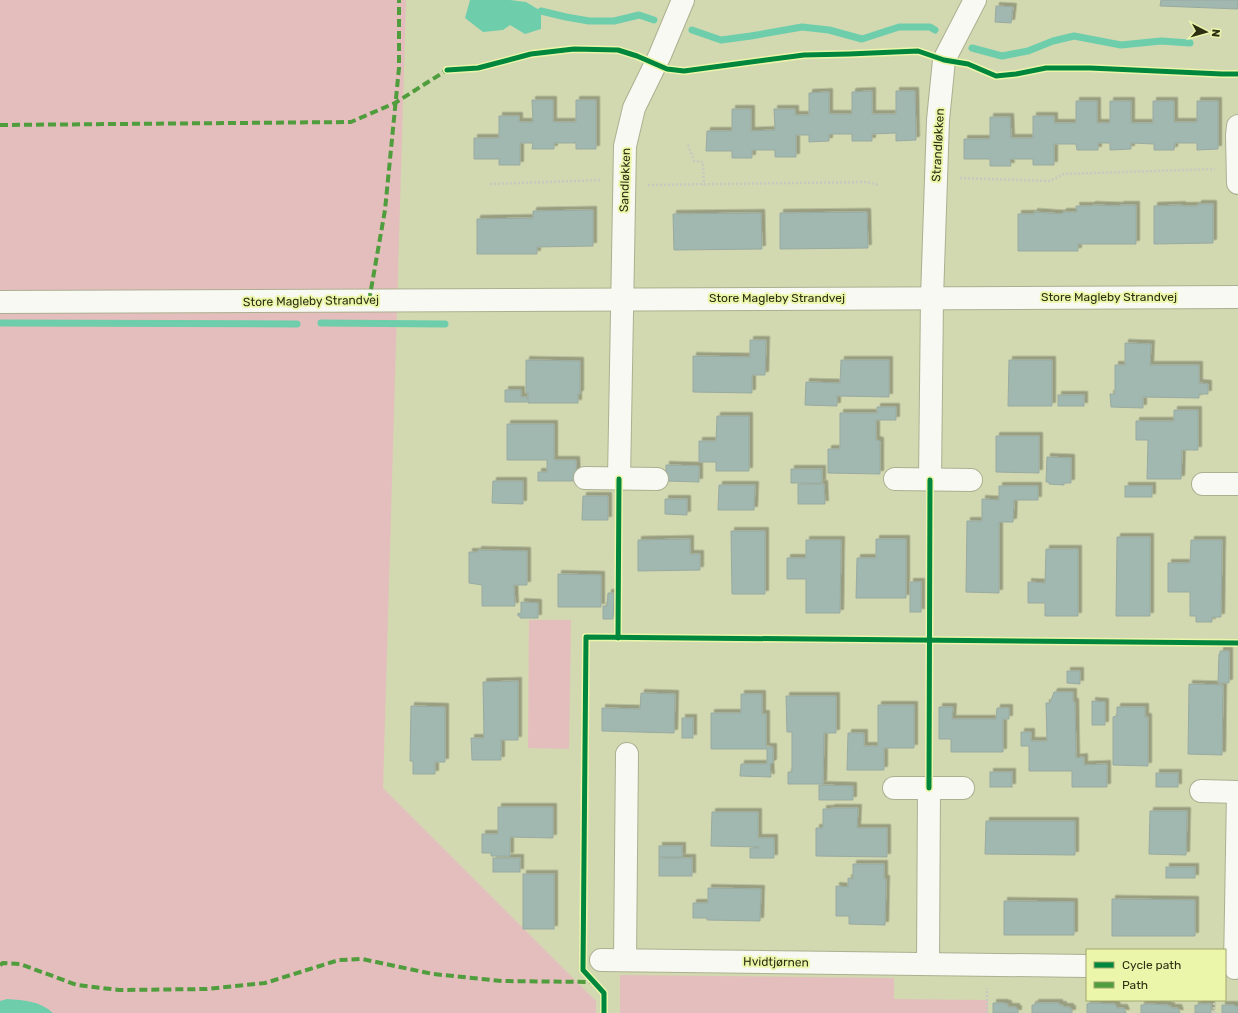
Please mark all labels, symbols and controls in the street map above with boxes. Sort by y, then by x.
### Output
north arrow [1186,12,1226,52]
text: N [1209,28,1222,38]
street label: Strandløkken [929,108,947,182]
street label: Sandløkken [617,148,633,212]
street label: Store Magleby Strandvej [1041,290,1177,304]
street label: Store Magleby Strandvej [709,291,845,305]
street label: Store Magleby Strandvej [243,293,379,309]
legend [1086,949,1226,1001]
street label: Hvidtjørnen [743,954,809,970]
text: Cycle path [1122,958,1181,972]
text: Path [1122,978,1148,992]

